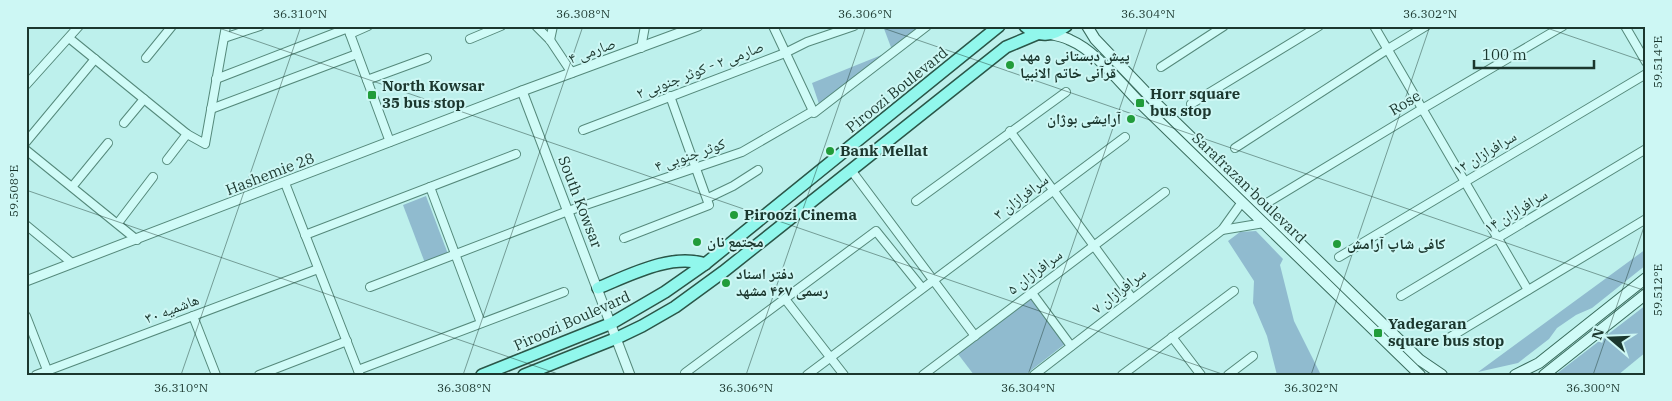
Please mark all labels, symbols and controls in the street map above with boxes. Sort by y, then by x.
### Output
text: 36.310°N [273,6,327,21]
text: 36.308°N [556,6,610,21]
text: 36.306°N [838,6,892,21]
text: 36.304°N [1121,6,1175,21]
text: 36.302°N [1403,6,1457,21]
street label: صارمی ۴ [566,33,618,69]
street label: صارمی ۲ - کوثر جنوبی ۲ [633,36,767,104]
text: 59.514°E [1650,36,1665,88]
scale bar [1474,38,1594,70]
street label: Piroozi Boulevard [842,43,951,137]
text: 100 m [1482,45,1527,64]
place label: پیش دبستانی و مهد قرآنی خاتم الانبیا [1020,46,1130,83]
marker: پیش دبستانی و مهد قرآنی خاتم الانبیا [1004,59,1016,71]
place label: North Kowsar 35 bus stop [382,76,485,112]
place label: Horr square bus stop [1150,84,1240,120]
street label: Rose [1385,86,1424,119]
marker: North Kowsar 35 bus stop [366,89,378,101]
marker: Horr square bus stop [1134,97,1146,109]
place label: آرایشی بوژان [1047,109,1122,128]
marker: آرایشی بوژان [1125,113,1137,125]
street label: سرافرازان ۱۲ [1450,126,1520,180]
street label: Sarafrazan boulevard [1188,128,1311,247]
street label: کوثر جنوبی ۴ [652,134,728,176]
place label: Bank Mellat [840,141,928,160]
marker: Bank Mellat [824,145,836,157]
street label: Hashemie 28 [223,148,317,199]
street label: South Kowsar [554,153,607,251]
text: 59.508°E [6,165,21,217]
street label: سرافرازان ۳ [990,170,1053,224]
street label: سرافرازان ۱۴ [1481,184,1551,238]
place label: Piroozi Cinema [744,205,857,224]
marker: Piroozi Cinema [728,209,740,221]
place label: مجتمع نان [707,232,764,252]
place label: کافی شاپ آرامش [1347,234,1446,253]
marker: مجتمع نان [691,236,703,248]
marker: کافی شاپ آرامش [1331,238,1343,250]
street label: سرافرازان ۵ [1004,245,1067,299]
street label: سرافرازان ۷ [1088,263,1150,319]
place label: دفتر اسناد رسمی ۴۶۷ مشهد [736,264,829,300]
text: 59.512°E [1650,264,1665,316]
marker: دفتر اسناد رسمی ۴۶۷ مشهد [720,277,732,289]
street label: Piroozi Boulevard [511,286,633,355]
street label: هاشمیه ۳۰ [142,290,202,328]
place label: Yadegaran square bus stop [1388,314,1504,350]
north arrow [1584,314,1634,364]
text: N [1587,326,1608,342]
marker: Yadegaran square bus stop [1372,327,1384,339]
text: 36.310°N [154,380,208,395]
text: 36.308°N [437,380,491,395]
text: 36.306°N [719,380,773,395]
text: 36.304°N [1001,380,1055,395]
text: 36.302°N [1284,380,1338,395]
text: 36.300°N [1566,380,1620,395]

